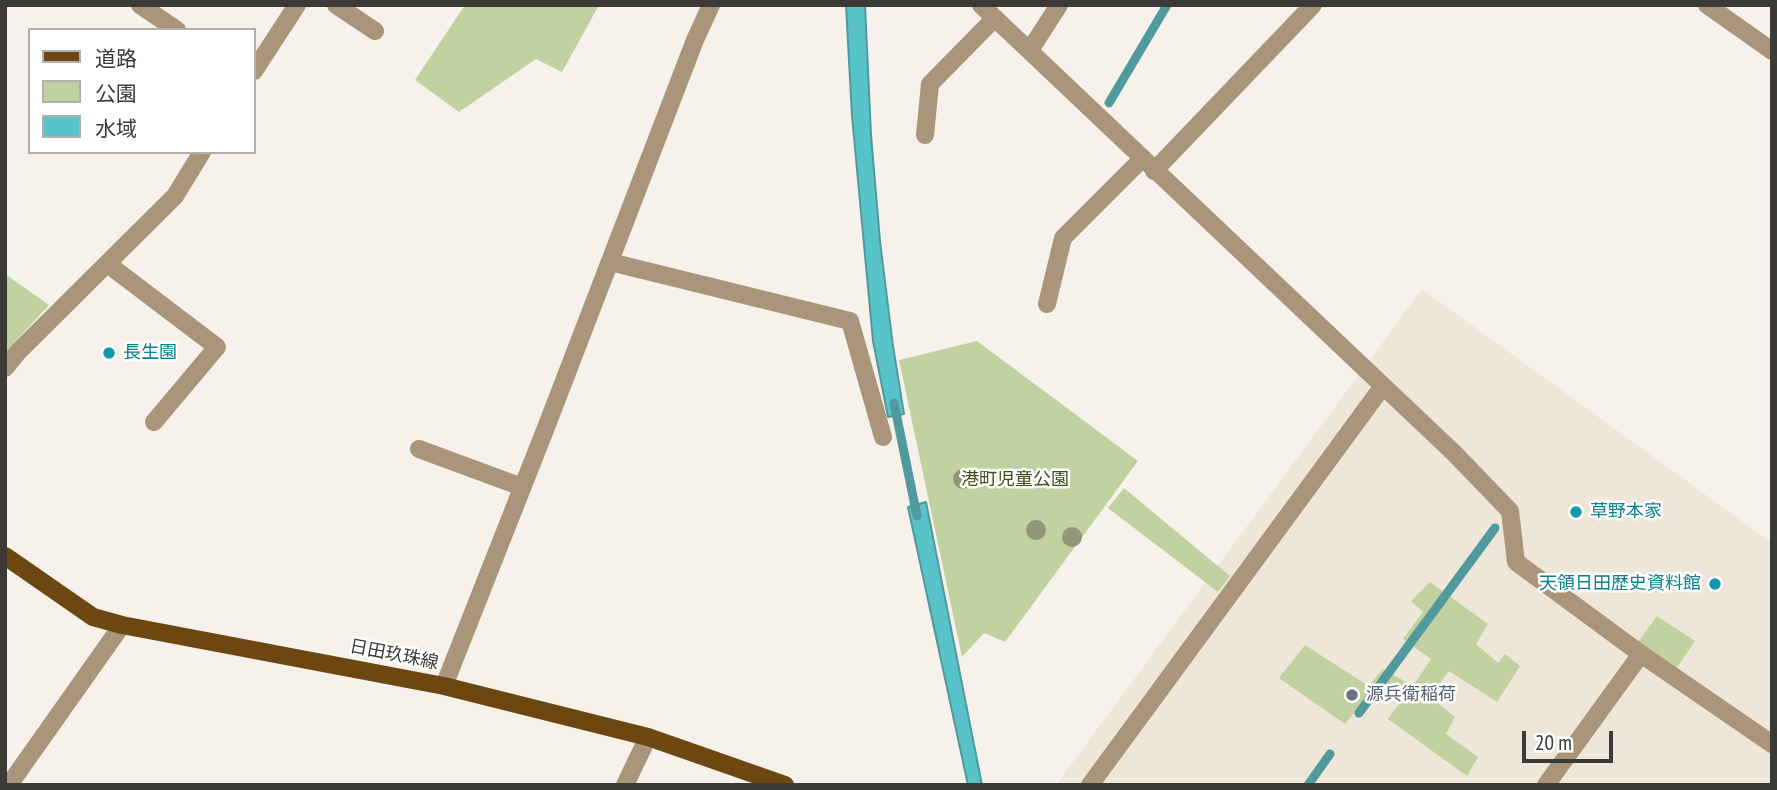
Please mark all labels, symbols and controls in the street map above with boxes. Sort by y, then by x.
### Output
legend [28,28,256,154]
text: 道路 [95,45,137,72]
text: 公園 [95,80,137,107]
text: 水域 [95,115,137,142]
place label: 長生園 [123,342,177,364]
marker: 長生園 [101,345,117,361]
park label: 港町児童公園 [961,469,1069,491]
place label: 草野本家 [1590,501,1662,523]
marker: 草野本家 [1568,504,1584,520]
place label: 天領日田歴史資料館 [1539,573,1701,595]
marker: 天領日田歴史資料館 [1707,576,1723,592]
street label: 日田玖珠線 [348,636,440,674]
place label: 源兵衛稲荷 [1366,684,1456,706]
marker: 源兵衛稲荷 [1344,687,1360,703]
scale bar [1525,716,1616,760]
text: 20 m [1535,729,1572,756]

